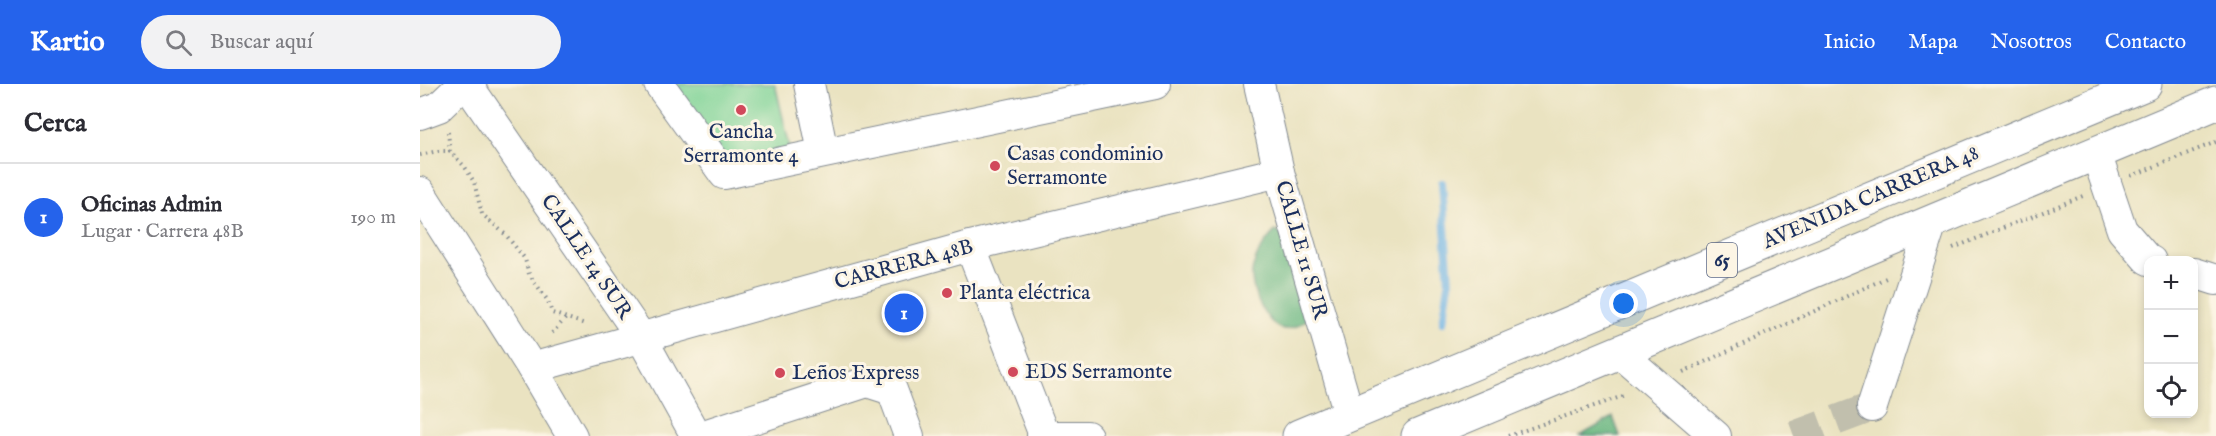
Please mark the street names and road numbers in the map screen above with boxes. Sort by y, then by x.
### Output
street label: AVENIDA CARRERA 48 [1758,140,1983,256]
street label: CALLE 11 SUR [1268,178,1334,323]
street label: CALLE 14 SUR [534,189,638,326]
street label: CARRERA 48B [832,233,976,296]
road number: 65 [1707,243,1737,277]

